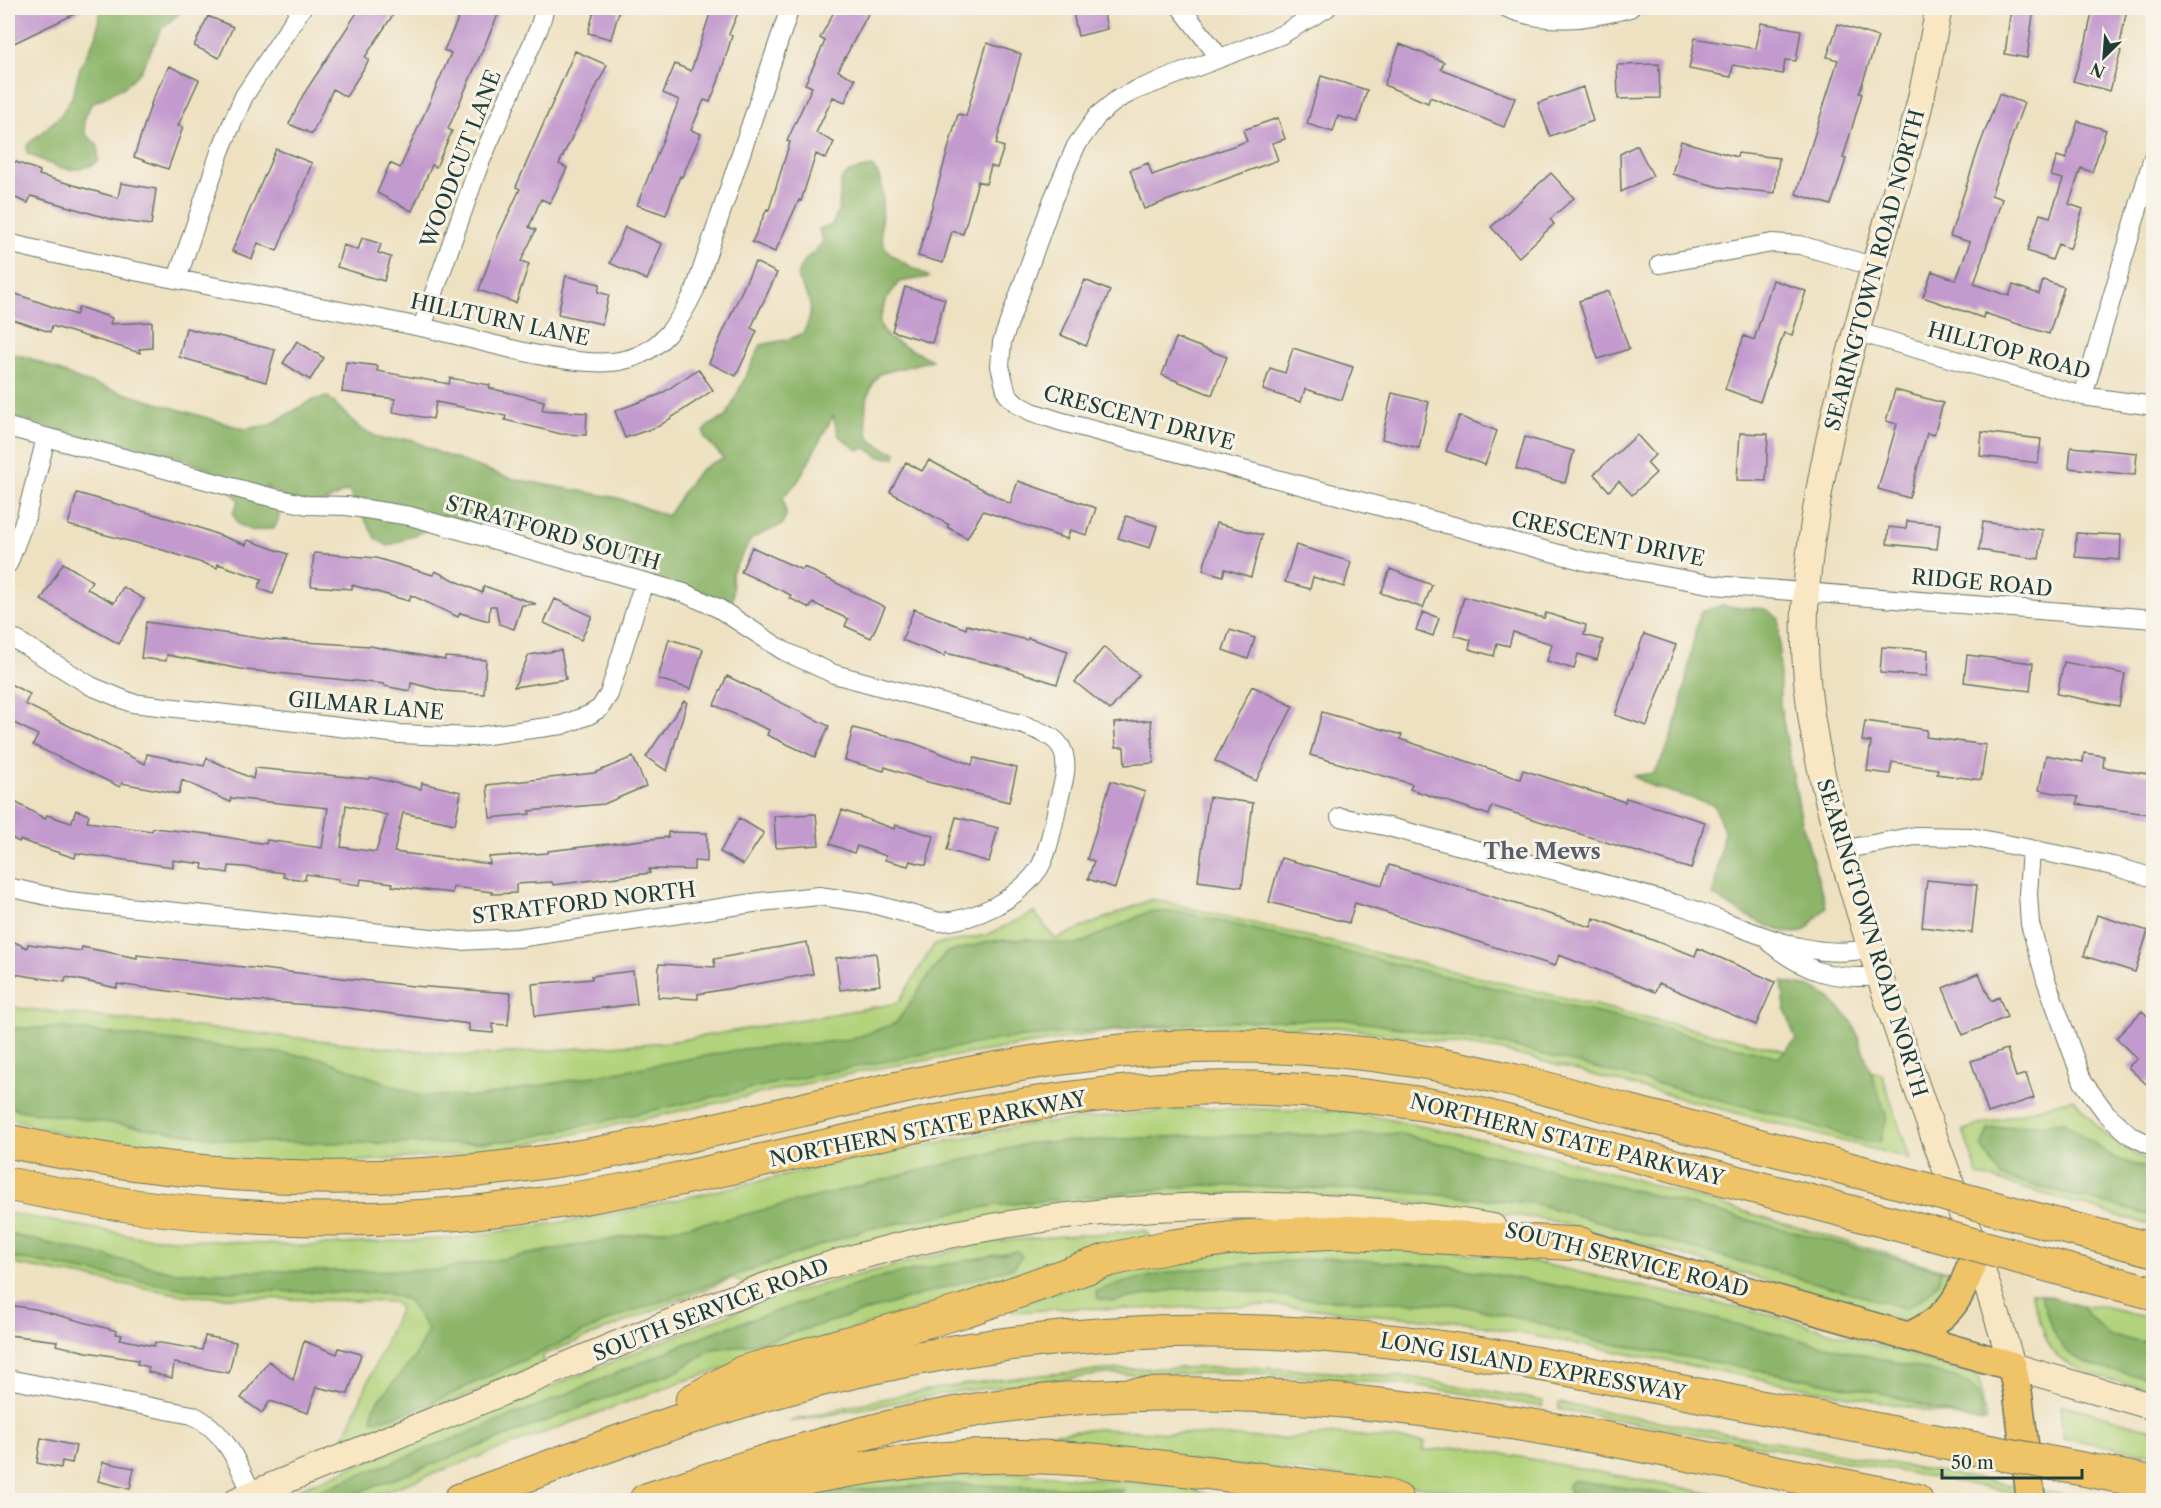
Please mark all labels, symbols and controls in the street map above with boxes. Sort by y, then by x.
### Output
north arrow [2074,27,2134,87]
text: N [2087,59,2108,83]
street label: WOODCUT LANE [415,66,506,252]
street label: SEARINGTOWN ROAD NORTH [1820,106,1930,433]
street label: HILLTURN LANE [408,288,592,351]
street label: HILLTOP ROAD [1925,317,2093,384]
street label: CRESCENT DRIVE [1041,380,1238,455]
street label: STRATFORD SOUTH [443,490,663,575]
street label: CRESCENT DRIVE [1509,506,1707,571]
street label: RIDGE ROAD [1910,564,2054,601]
street label: GILMAR LANE [287,686,445,725]
street label: SEARINGTOWN ROAD NORTH [1812,776,1933,1100]
district label: The Mews [1483,838,1601,865]
street label: STRATFORD NORTH [471,876,697,929]
street label: NORTHERN STATE PARKWAY [767,1085,1090,1172]
street label: NORTHERN STATE PARKWAY [1408,1088,1728,1191]
street label: SOUTH SERVICE ROAD [1503,1217,1752,1302]
street label: SOUTH SERVICE ROAD [589,1253,832,1366]
street label: LONG ISLAND EXPRESSWAY [1378,1327,1689,1406]
scale bar [1942,1442,2082,1480]
text: 50 m [1951,1452,1994,1474]

